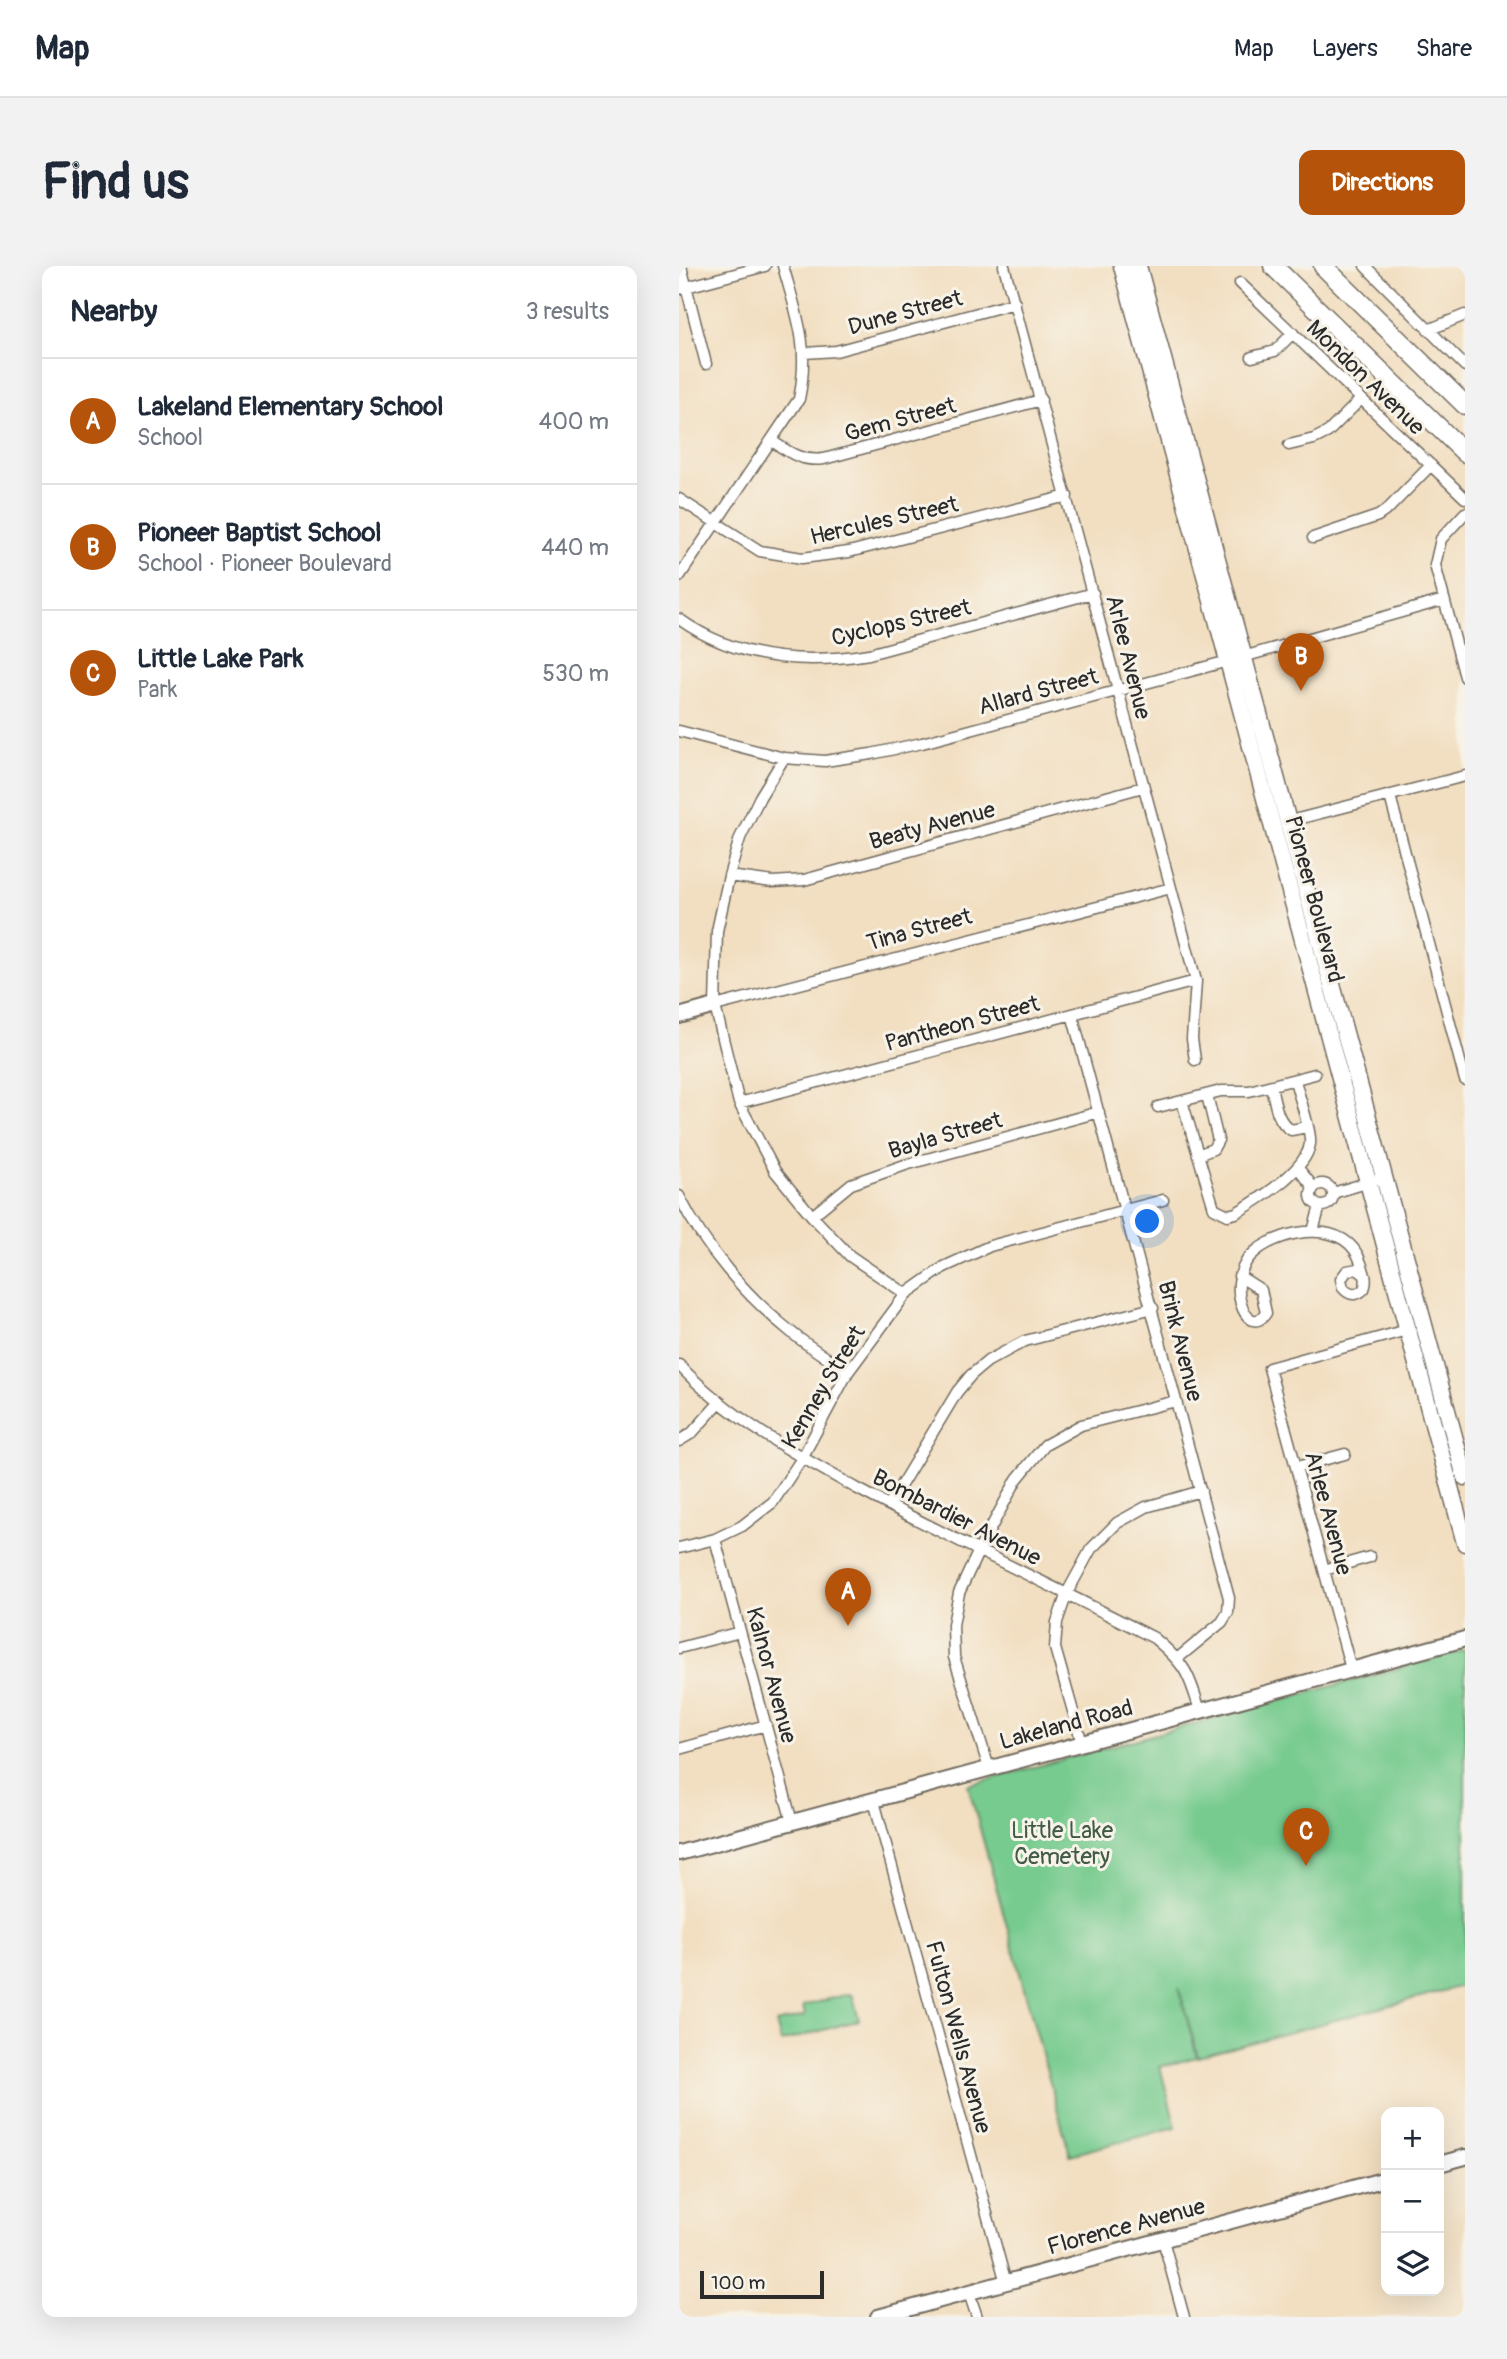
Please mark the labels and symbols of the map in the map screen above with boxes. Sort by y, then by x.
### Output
street label: Dune Street [845,283,966,342]
street label: Mondon Avenue [1300,314,1431,442]
street label: Gem Street [841,391,960,448]
street label: Hercules Street [807,489,962,552]
street label: Cyclops Street [829,592,974,653]
street label: Arlee Avenue [1099,592,1158,723]
pin: B [1278,633,1324,691]
street label: Allard Street [975,661,1102,721]
street label: Beaty Avenue [866,795,999,856]
street label: Pioneer Boulevard [1278,812,1351,986]
street label: Tina Street [863,901,976,957]
street label: Pantheon Street [882,989,1043,1058]
street label: Bayla Street [885,1105,1006,1166]
your location [1130,1204,1164,1238]
street label: Brink Avenue [1152,1278,1210,1405]
street label: Kenney Street [775,1319,872,1454]
street label: Arlee Avenue [1298,1448,1359,1579]
street label: Bombardier Avenue [868,1462,1047,1573]
pin: A [825,1568,871,1626]
street label: Kalnor Avenue [739,1604,804,1747]
street label: Lakeland Road [996,1693,1136,1756]
pin: C [1283,1808,1329,1866]
park label: Little Lake Cemetery [1011,1816,1114,1871]
street label: Fulton Wells Avenue [919,1938,998,2137]
street label: Florence Avenue [1044,2191,1209,2261]
scale bar [700,2268,824,2300]

